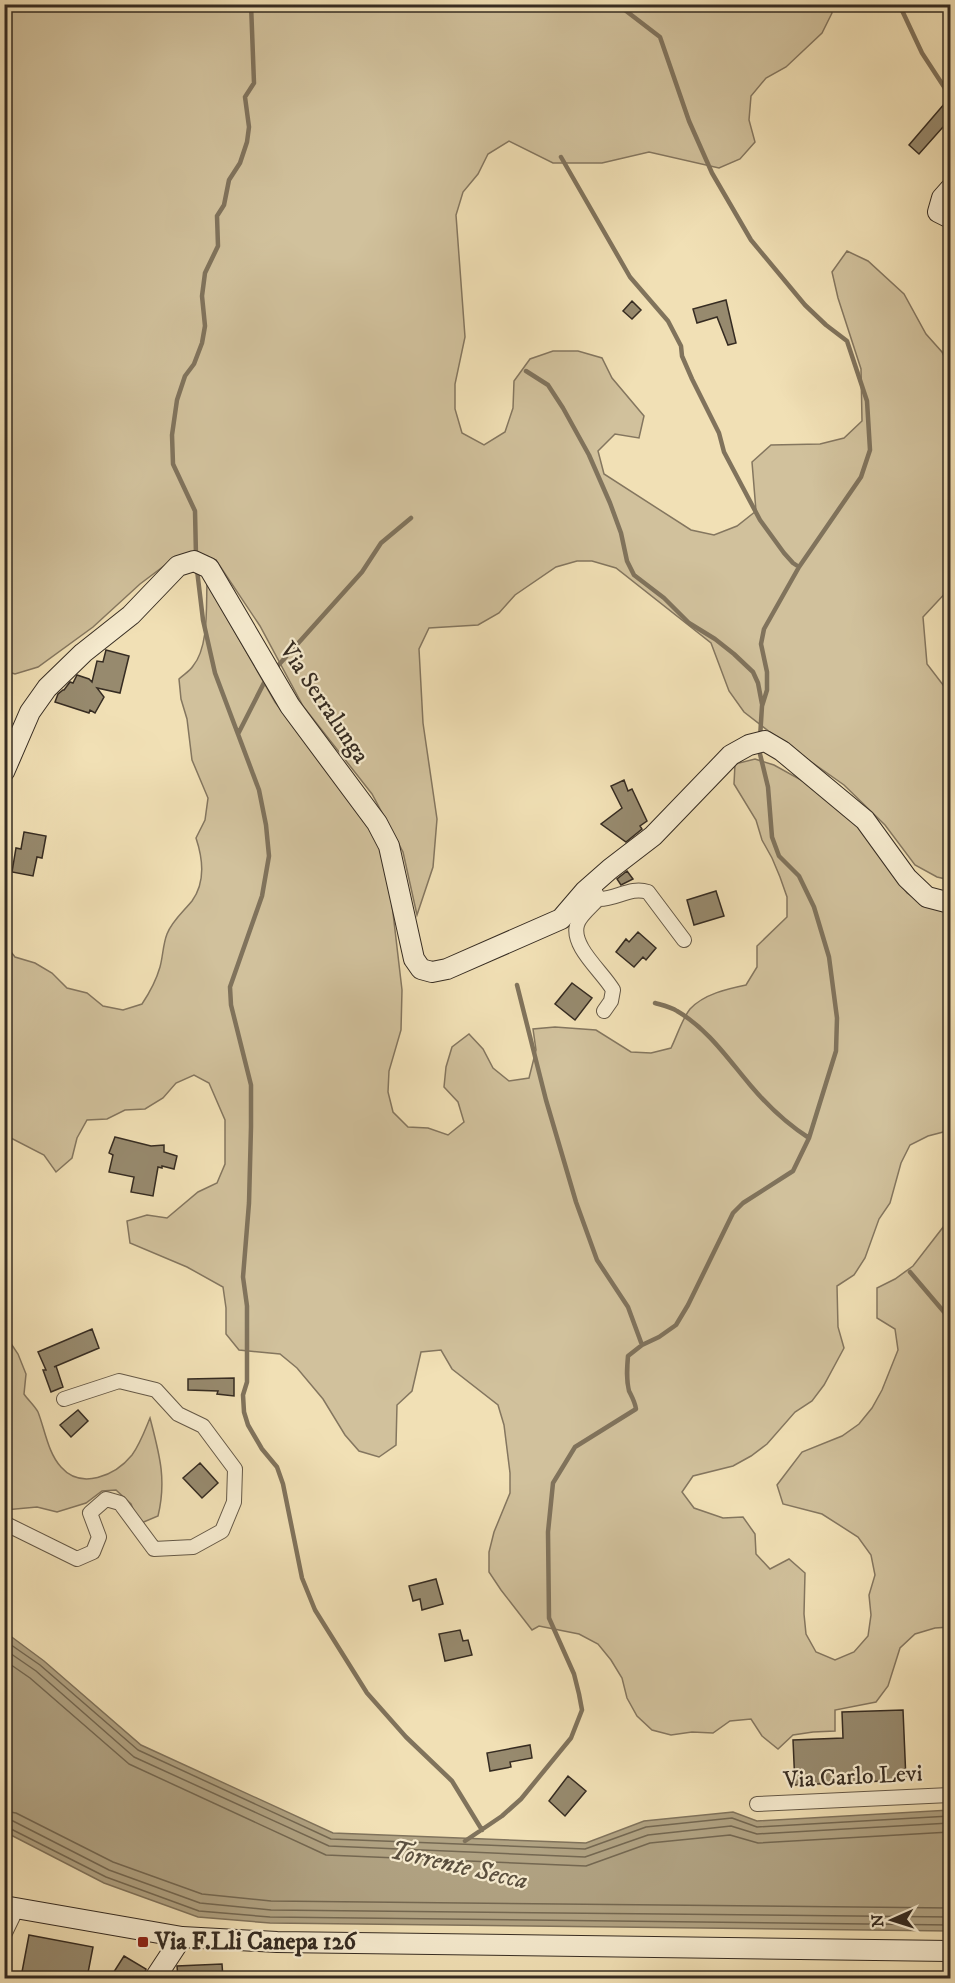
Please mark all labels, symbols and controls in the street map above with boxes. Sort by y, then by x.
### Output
street label: Via Serralunga [272,636,376,770]
street label: Via Carlo Levi [782,1758,923,1796]
water label: Torrente Secca [387,1834,531,1898]
north arrow [862,1890,922,1950]
text: N [868,1914,888,1928]
place label: Via F.Lli Canepa 126 [154,1927,357,1957]
marker: Via F.Lli Canepa 126 [136,1935,150,1949]

